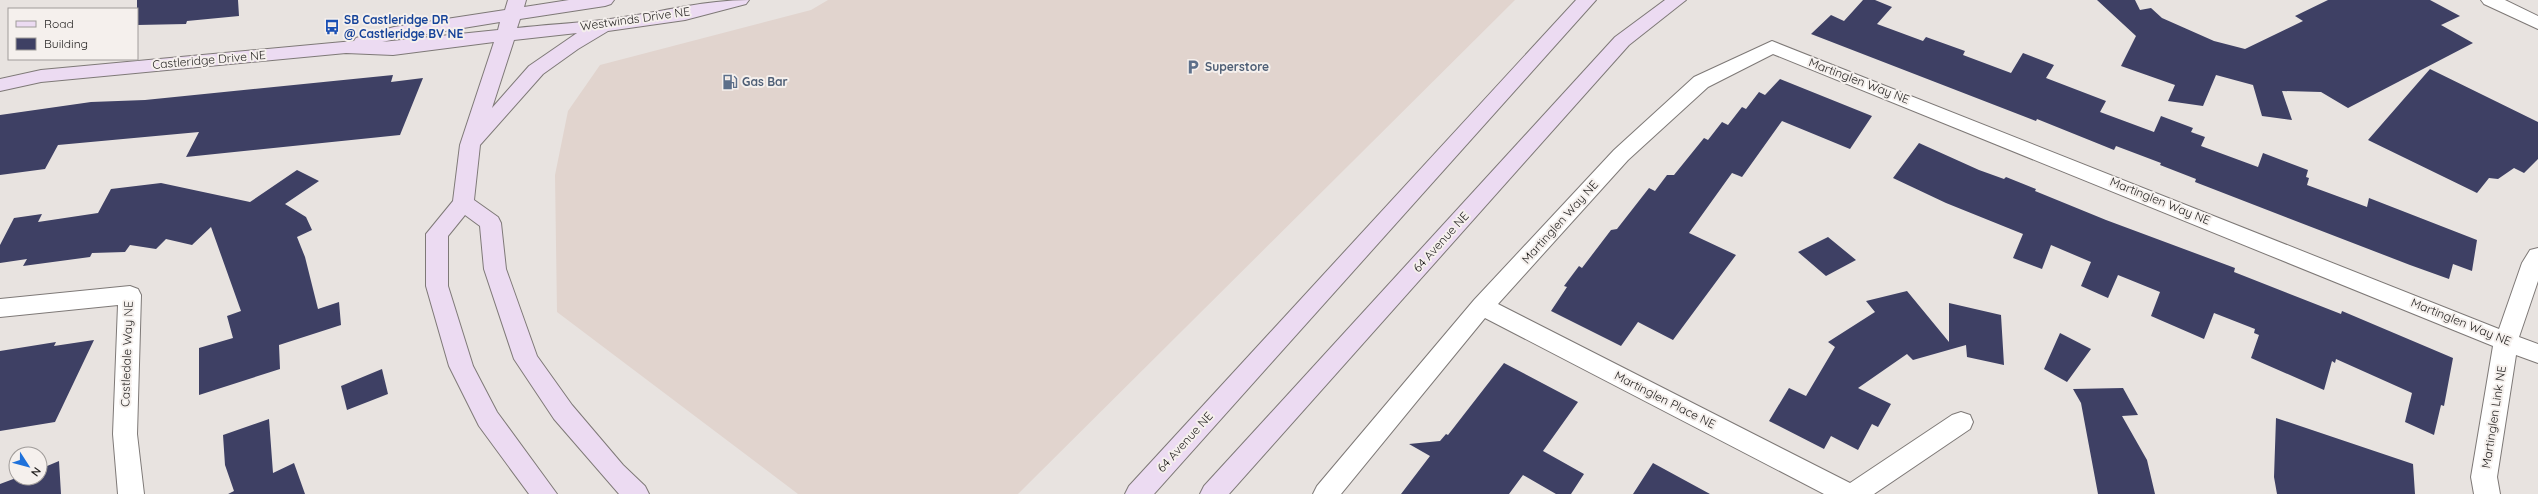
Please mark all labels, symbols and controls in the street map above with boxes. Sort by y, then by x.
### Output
street label: Westwinds Drive NE [579,3,691,34]
legend [8,8,138,60]
place label: SB Castleridge DR @ Castleridge BV NE [344,12,463,41]
text: Road [44,16,74,31]
bus stop icon: SB Castleridge DR @ Castleridge BV NE [323,18,341,36]
text: Building [44,36,88,51]
street label: Castleridge Drive NE [152,47,266,72]
street label: Martinglen Way NE [1807,54,1912,107]
parking icon: Superstore [1184,58,1202,76]
place label: Superstore [1205,59,1269,74]
fuel station icon: Gas Bar [721,73,739,91]
place label: Gas Bar [742,74,788,89]
street label: Martinglen Way NE [2108,174,2213,228]
street label: Martinglen Way NE [1518,177,1601,266]
street label: 64 Avenue NE [1410,208,1472,275]
street label: Martinglen Way NE [2409,295,2514,349]
street label: Castledale Way NE [117,301,136,407]
street label: Martinglen Link NE [2478,364,2509,469]
street label: Martinglen Place NE [1612,368,1718,432]
street label: 64 Avenue NE [1154,408,1216,475]
north arrow [8,446,48,486]
text: N [28,464,44,479]

